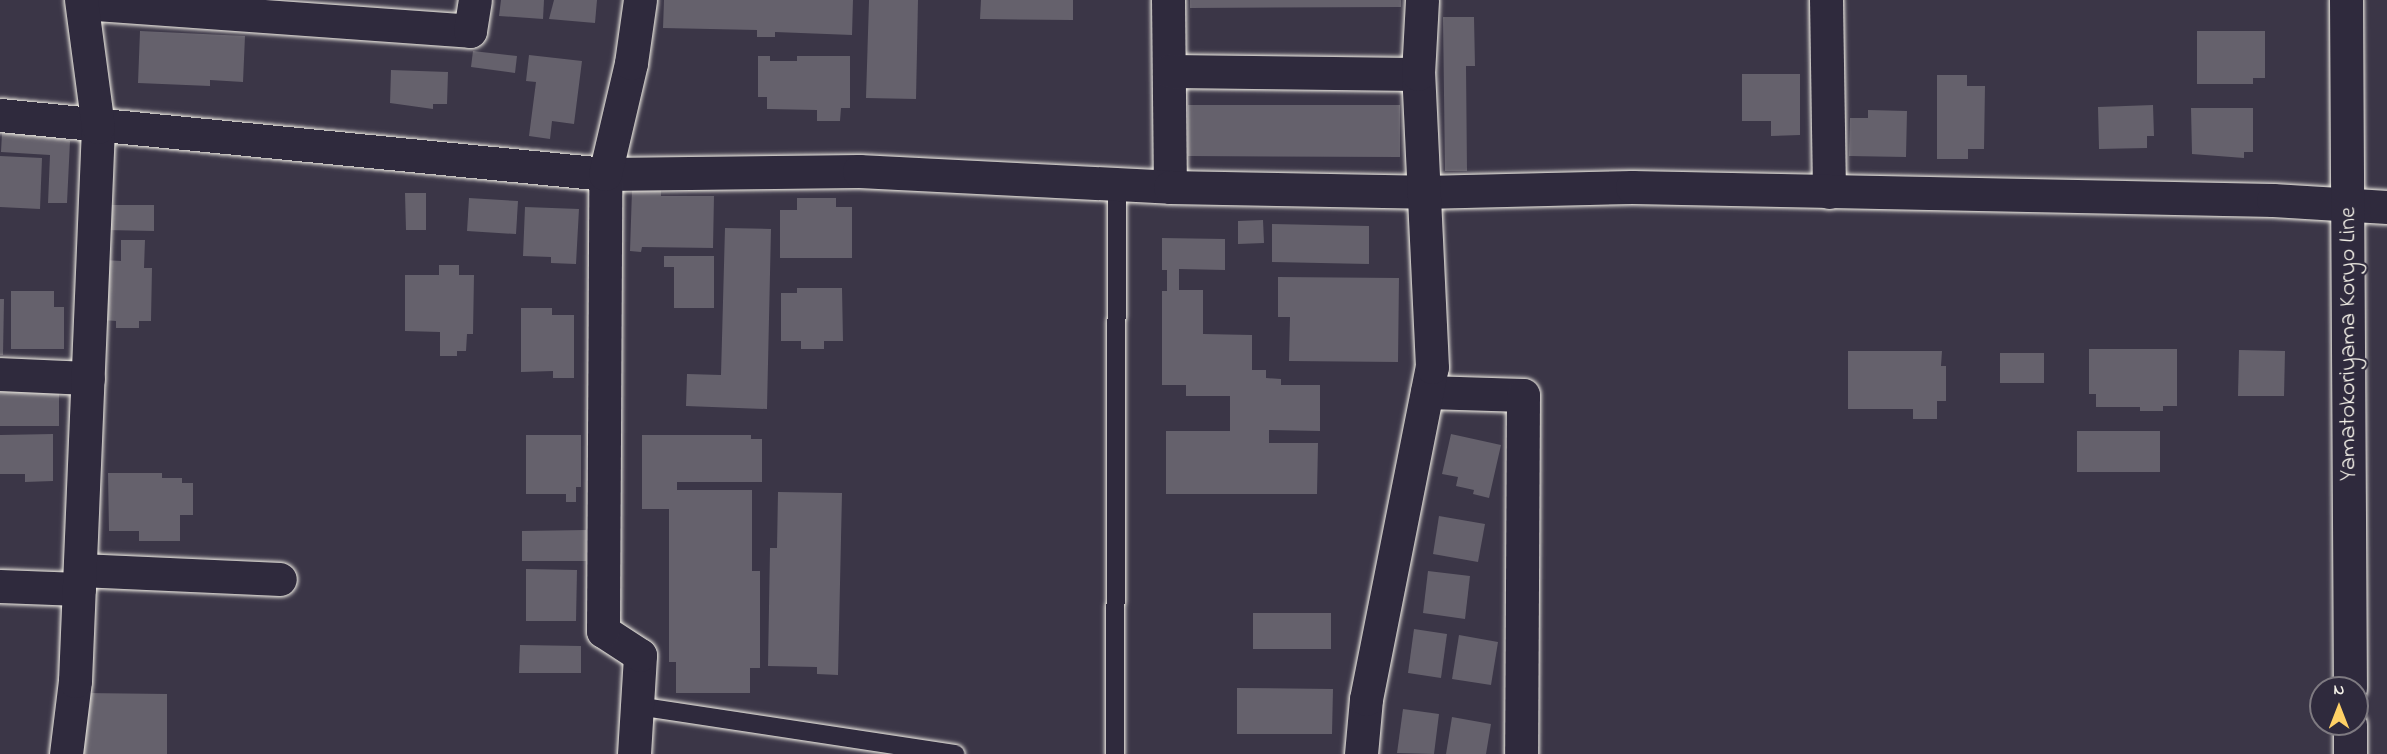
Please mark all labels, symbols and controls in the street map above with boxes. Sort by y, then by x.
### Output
street label: Yamatokoriyama Koryo Line [2335,207,2363,481]
north arrow [2309,676,2369,736]
text: N [2334,678,2344,702]

